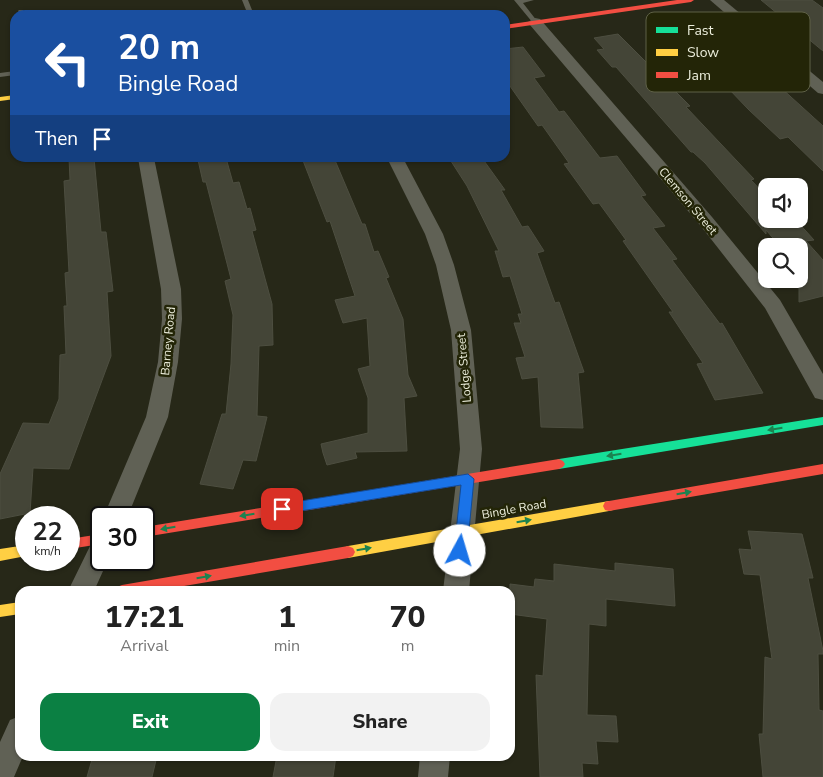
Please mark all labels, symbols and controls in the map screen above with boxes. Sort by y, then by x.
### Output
legend [646,12,810,92]
text: Fast [687,21,713,40]
text: 20 m [118,24,200,71]
icon: left [35,30,100,95]
text: Slow [687,43,719,62]
text: Jam [686,66,711,85]
text: Bingle Road [118,69,238,99]
icon: arrive [88,125,116,153]
text: Then [35,126,78,152]
street label: Clemson Street [655,164,721,239]
map controls [758,178,808,288]
button: sound [758,178,808,228]
button: search [758,238,808,288]
street label: Barney Road [157,306,179,376]
street label: Lodge Street [453,332,475,403]
one-way arrow [767,426,783,434]
one-way arrow [606,452,622,460]
pin [261,488,303,530]
one-way arrow [677,488,693,496]
icon: arrive [268,495,296,523]
street label: Bingle Road [480,495,548,523]
speed limit sign: 30 [90,506,155,571]
one-way arrow [238,511,254,519]
text: 22 [32,515,63,549]
one-way arrow [517,516,533,524]
position arrow [433,524,485,576]
one-way arrow [159,525,175,533]
text: km/h [34,543,61,559]
one-way arrow [357,544,373,552]
one-way arrow [197,572,213,580]
text: 17:21 [104,597,184,638]
text: 1 [278,597,296,638]
text: 70 [390,597,426,638]
text: Arrival [120,635,168,657]
text: min [274,635,300,657]
text: m [401,635,414,657]
button: Exit [40,693,260,751]
button: Share [270,693,490,751]

